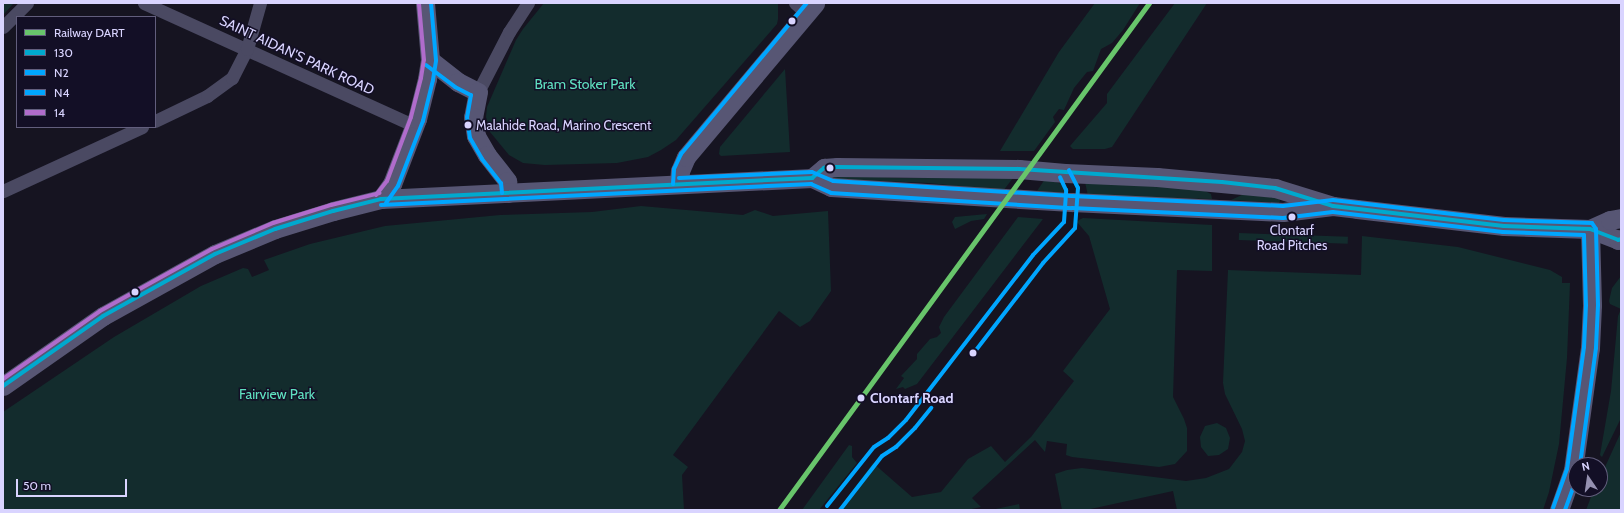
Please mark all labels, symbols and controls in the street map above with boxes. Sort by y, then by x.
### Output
street label: SAINT AIDAN'S PARK ROAD [217,12,377,98]
legend [16,16,156,128]
unlabelled marker [787,16,797,26]
text: Railway DART [54,25,125,40]
text: 130 [54,45,73,60]
text: N2 [54,65,69,80]
park label: Bram Stoker Park [534,76,636,92]
text: N4 [54,85,69,100]
text: 14 [54,105,65,120]
place label: Malahide Road, Marino Crescent [476,117,651,133]
marker: Malahide Road, Marino Crescent [463,120,473,130]
unlabelled marker [825,163,835,173]
marker: Clontarf Road Pitches [1287,212,1297,222]
place label: Clontarf Road Pitches [1257,223,1327,254]
unlabelled marker [130,287,140,297]
unlabelled marker [968,348,978,358]
park label: Fairview Park [239,386,315,402]
place label: Clontarf Road [870,390,954,406]
marker: Clontarf Road [854,391,868,405]
north arrow [1568,457,1608,497]
text: N [1580,459,1591,474]
scale bar [18,471,129,497]
text: 50 m [23,478,51,493]

